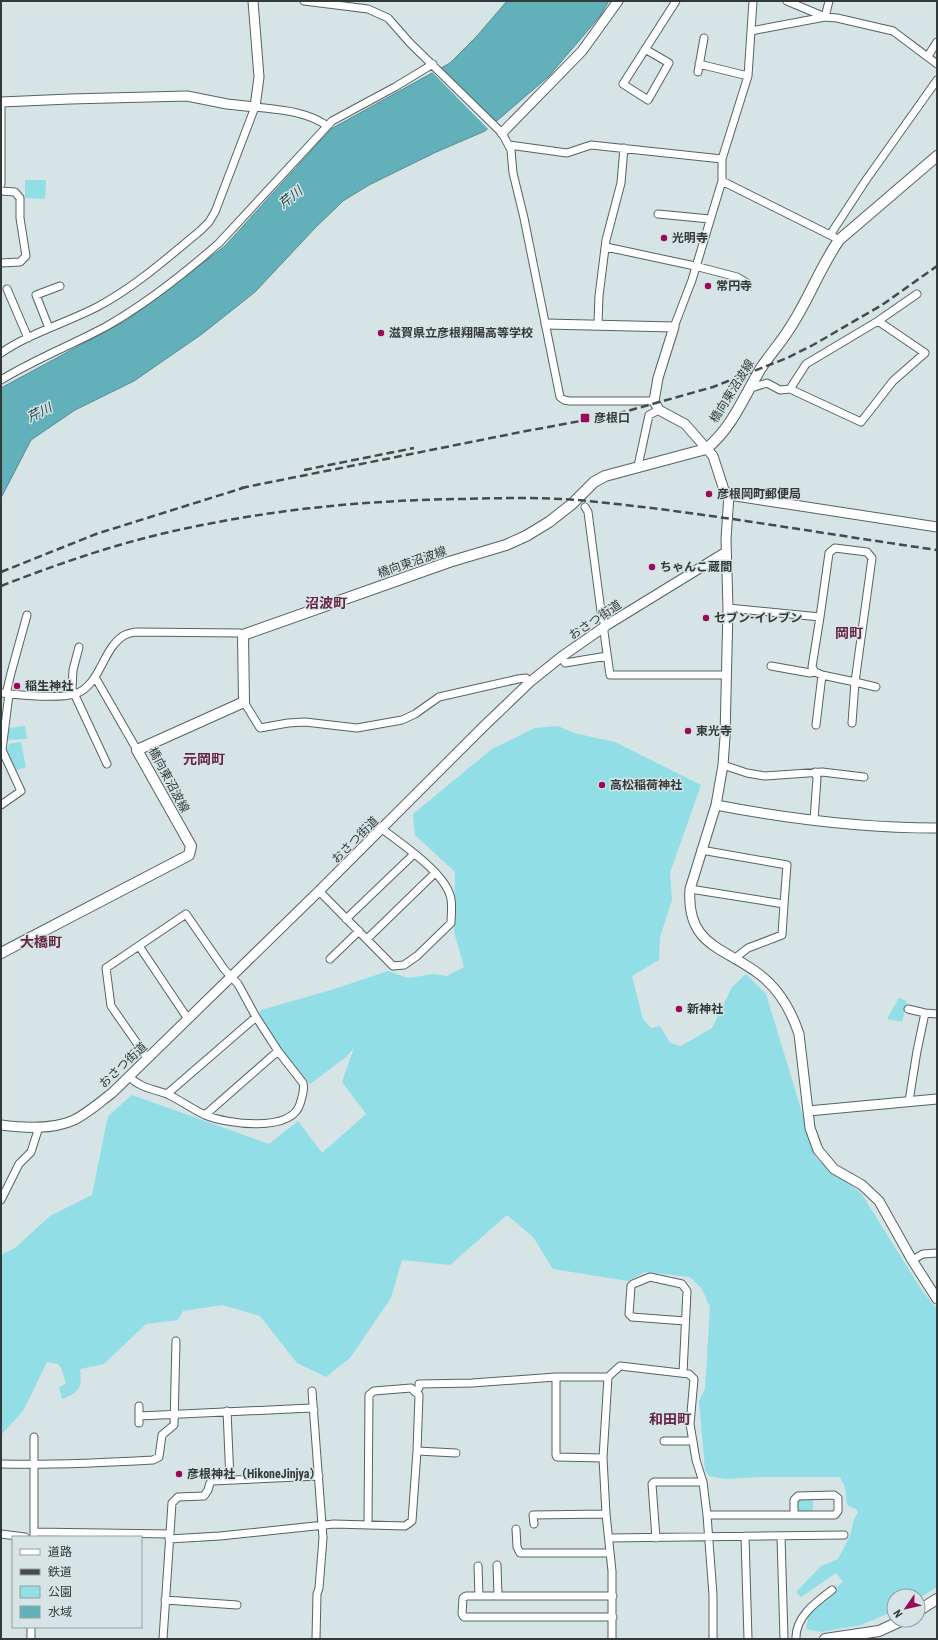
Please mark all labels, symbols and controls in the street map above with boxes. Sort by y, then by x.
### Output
water label: 芹川 [275,182,307,211]
place label: 光明寺 [672,231,708,245]
marker: 光明寺 [659,233,669,243]
place label: 常円寺 [716,279,752,293]
marker: 常円寺 [703,281,713,291]
place label: 滋賀県立彦根翔陽高等学校 [389,326,533,340]
marker: 滋賀県立彦根翔陽高等学校 [376,328,386,338]
street label: 橋向東沼波線 [707,357,757,425]
water label: 芹川 [24,399,56,425]
place label: 彦根口 [594,411,630,425]
marker: 彦根口 [579,412,591,424]
place label: 彦根岡町郵便局 [717,487,801,501]
marker: 彦根岡町郵便局 [704,489,714,499]
street label: 橋向東沼波線 [376,544,448,580]
place label: ちゃんこ蔵間 [660,560,732,574]
marker: ちゃんこ蔵間 [647,562,657,572]
district label: 沼波町 [305,595,347,611]
street label: おさつ街道 [566,597,624,643]
place label: セブン-イレブン [714,611,802,625]
marker: セブン-イレブン [701,613,711,623]
district label: 岡町 [835,625,863,641]
place label: 稲生神社 [25,679,73,693]
marker: 稲生神社 [12,681,22,691]
place label: 東光寺 [696,724,732,738]
marker: 東光寺 [683,726,693,736]
street label: 橋向東沼波線 [146,745,192,815]
district label: 元岡町 [183,751,225,767]
place label: 高松稲荷神社 [610,778,682,792]
marker: 高松稲荷神社 [597,780,607,790]
street label: おさつ街道 [329,814,381,866]
district label: 大橋町 [20,934,62,950]
place label: 新神社 [687,1002,723,1016]
marker: 新神社 [674,1004,684,1014]
street label: おさつ街道 [96,1039,150,1091]
district label: 和田町 [649,1411,691,1427]
place label: 彦根神社（HikoneJinjya） [187,1467,321,1481]
marker: 彦根神社（HikoneJinjya） [174,1469,184,1479]
legend [12,1536,142,1628]
text: 道路 [48,1545,72,1559]
text: 鉄道 [48,1565,72,1579]
text: 公園 [48,1585,72,1599]
north arrow [886,1588,926,1628]
text: 水域 [48,1605,72,1619]
text: N [891,1607,905,1620]

